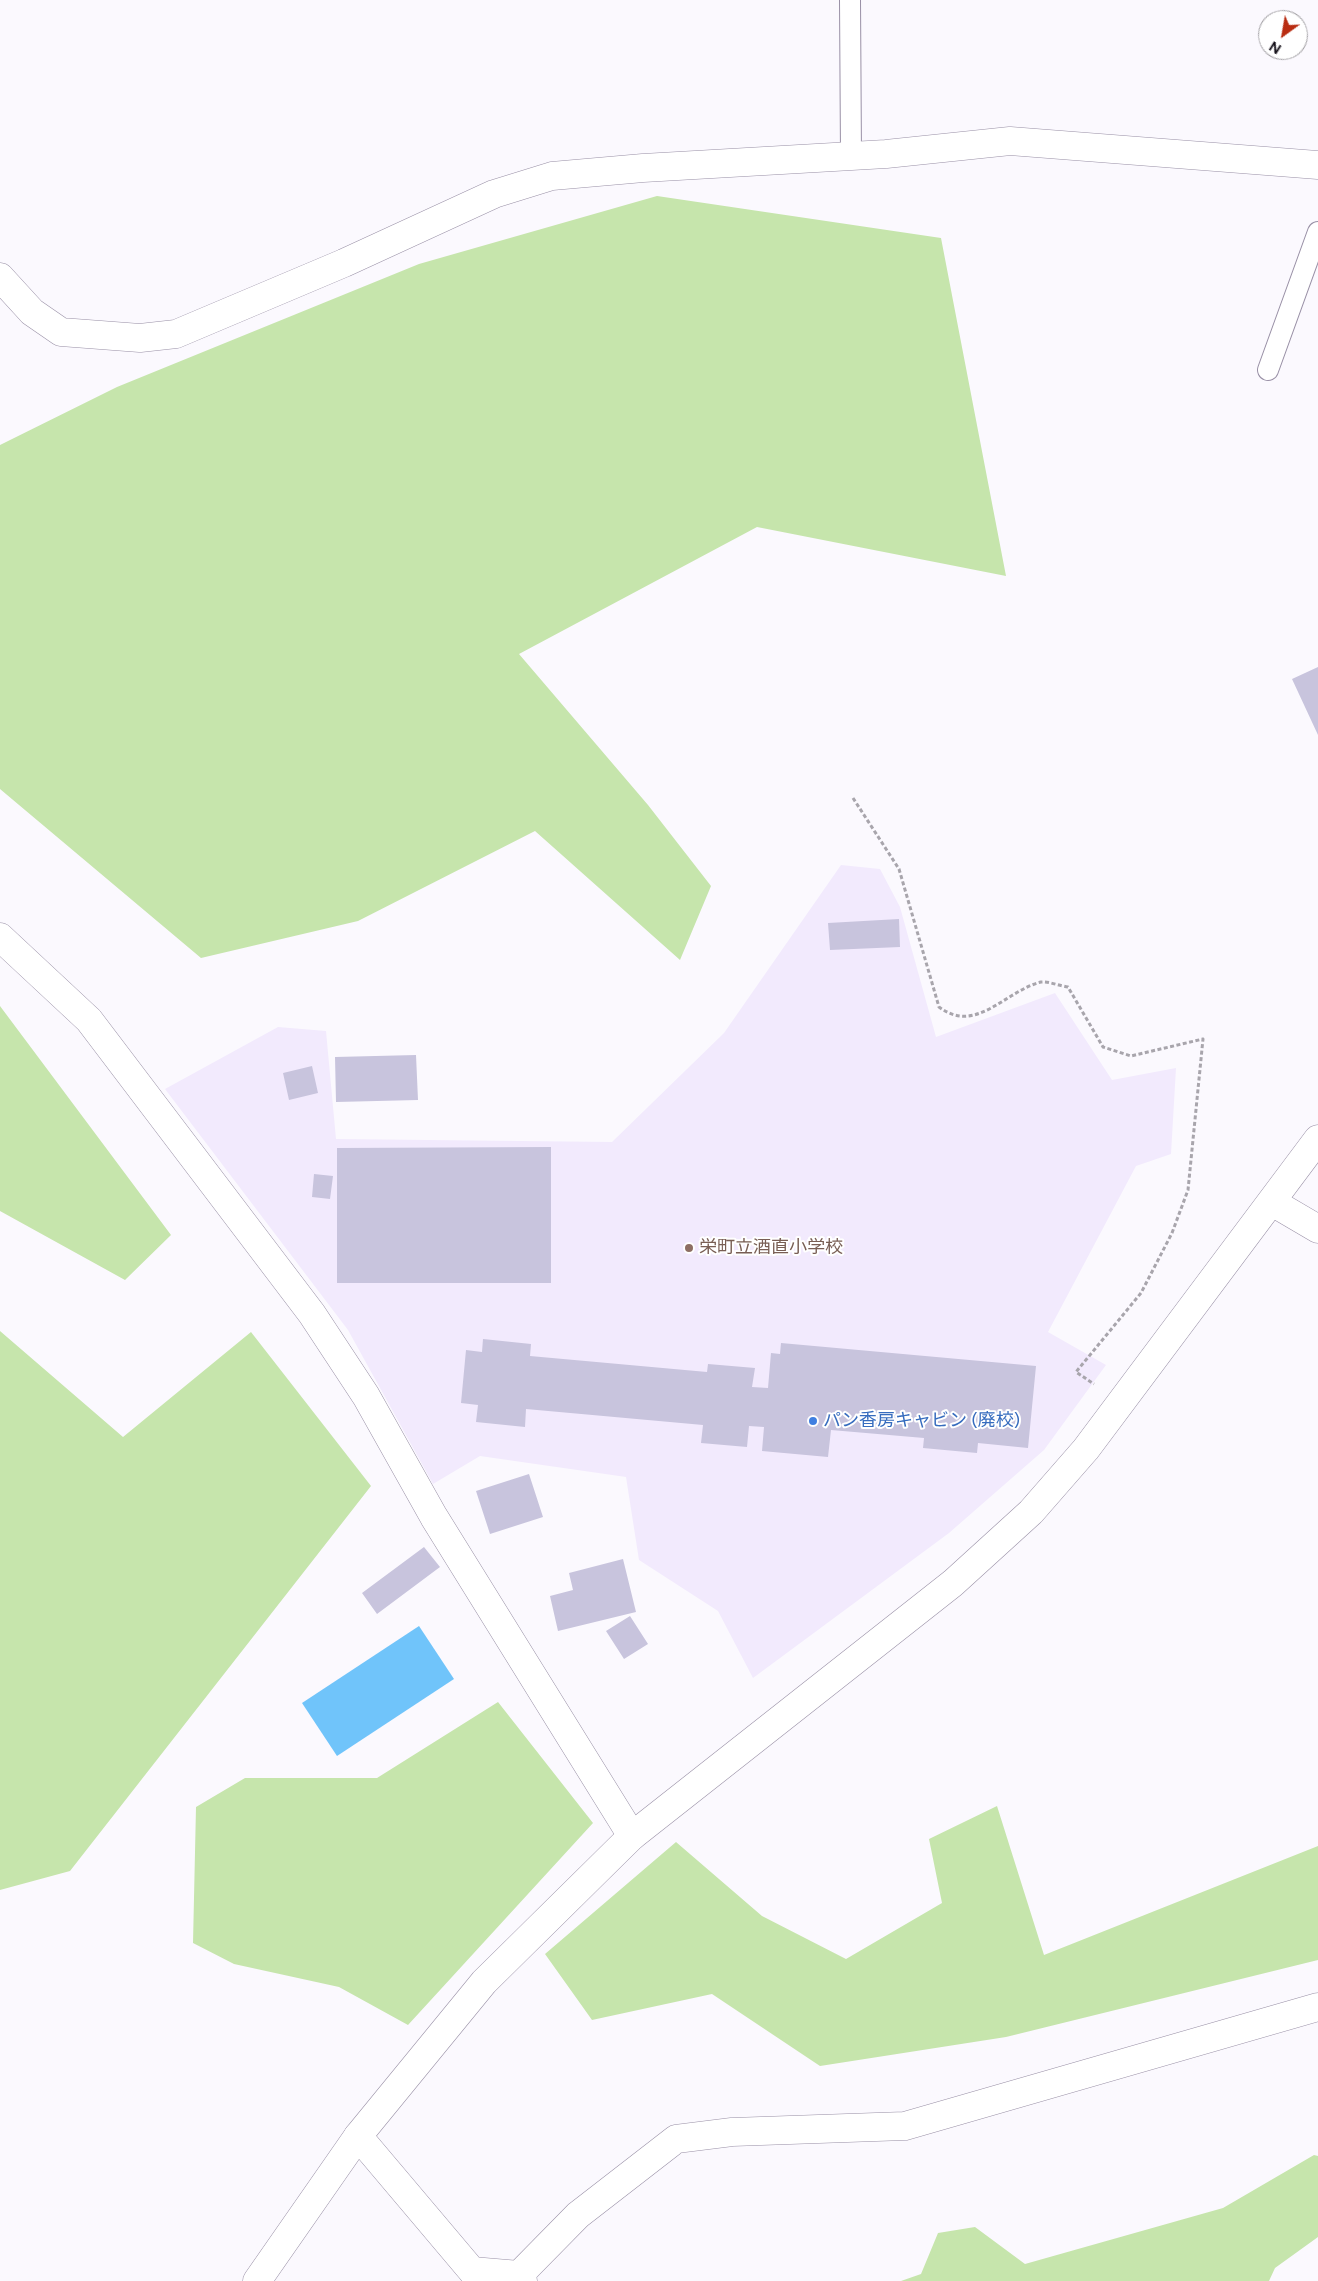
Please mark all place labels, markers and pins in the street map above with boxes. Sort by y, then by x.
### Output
place label: 栄町立酒直小学校 [699,1237,843,1259]
marker: 栄町立酒直小学校 [683,1242,695,1254]
place label: パン香房キャビン (廃校) [823,1410,1020,1432]
marker: パン香房キャビン (廃校) [807,1415,819,1427]

